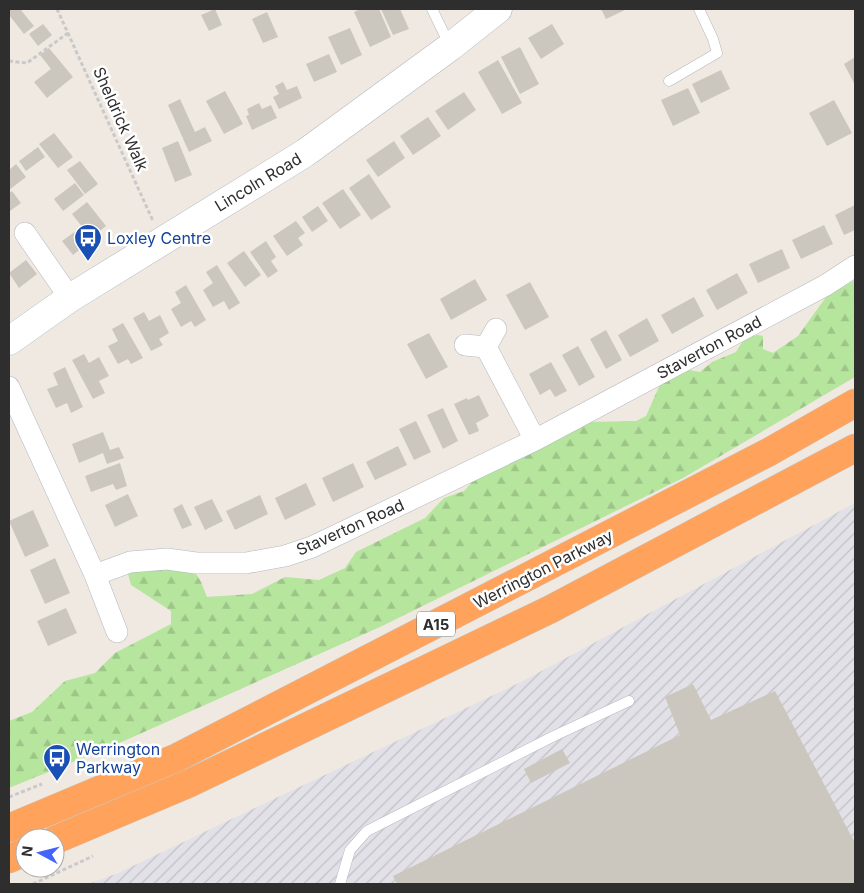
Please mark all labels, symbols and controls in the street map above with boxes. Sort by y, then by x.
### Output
street label: Sheldrick Walk [89,64,153,174]
street label: Lincoln Road [211,148,305,216]
bus stop icon: Loxley Centre [73,223,103,262]
place label: Loxley Centre [107,228,211,248]
street label: Staverton Road [653,311,765,383]
street label: Staverton Road [293,494,407,560]
street label: Werrington Parkway [470,525,616,613]
road number: A15 [417,612,455,636]
place label: Werrington Parkway [76,739,160,777]
bus stop icon: Werrington Parkway [42,743,72,782]
north arrow [15,828,65,878]
text: N [18,845,36,858]

